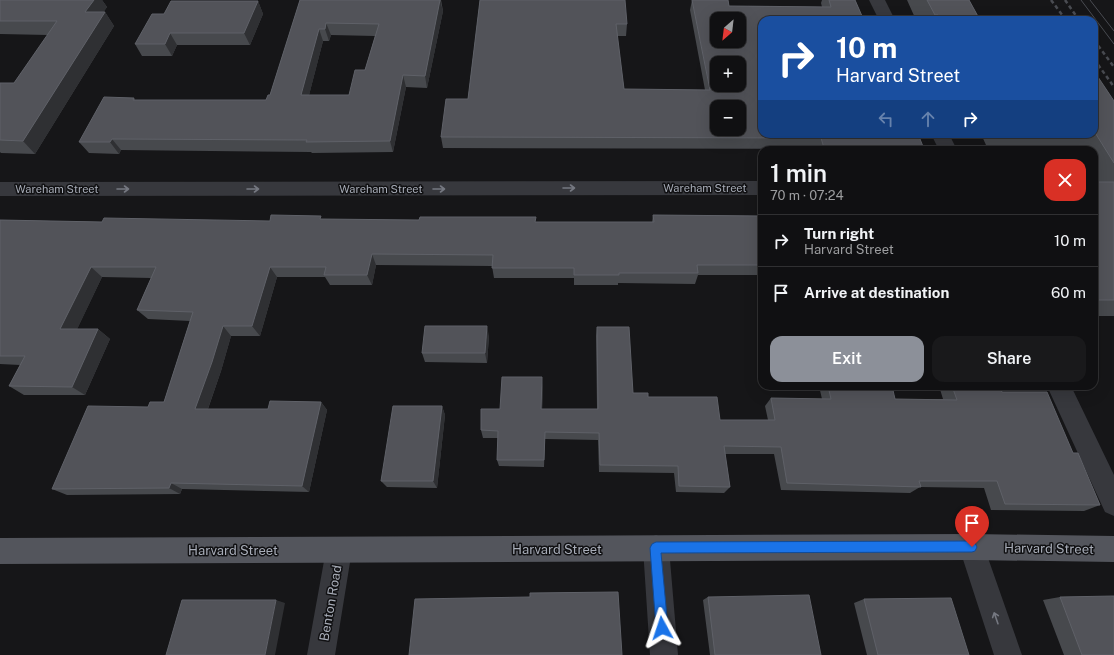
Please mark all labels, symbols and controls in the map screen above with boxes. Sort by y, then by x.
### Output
north arrow [710,12,746,48]
map controls [710,12,746,136]
text: 10 m [836,31,897,64]
icon: right [770,32,822,84]
button: + [710,56,746,92]
text: Harvard Street [836,65,960,86]
button: − [710,100,746,136]
icon: left [875,108,897,130]
icon: ahead [917,108,939,130]
icon: right [959,108,981,130]
text: 1 min [770,159,827,187]
button: close [1044,159,1086,201]
street label: Wareham Street [663,182,747,194]
street label: Wareham Street [15,183,99,195]
street label: Wareham Street [339,183,423,195]
one-way arrow [562,184,575,192]
one-way arrow [116,185,129,193]
one-way arrow [246,185,259,193]
one-way arrow [432,185,445,193]
text: 70 m · 07:24 [770,188,844,203]
text: Turn right [804,225,874,242]
icon: right [770,230,792,252]
text: 10 m [1054,232,1086,249]
text: Harvard Street [804,242,894,257]
icon: arrive [770,282,792,304]
text: Arrive at destination [804,284,949,301]
text: 60 m [1051,284,1086,301]
button: Exit [770,336,924,382]
button: Share [932,336,1086,382]
pin [955,506,989,547]
icon: arrive [961,512,983,534]
street label: Harvard Street [1004,540,1094,557]
street label: Harvard Street [512,542,602,557]
street label: Harvard Street [188,543,278,558]
street label: Benton Road [316,564,345,642]
position arrow [641,607,683,649]
one-way arrow [991,612,999,624]

